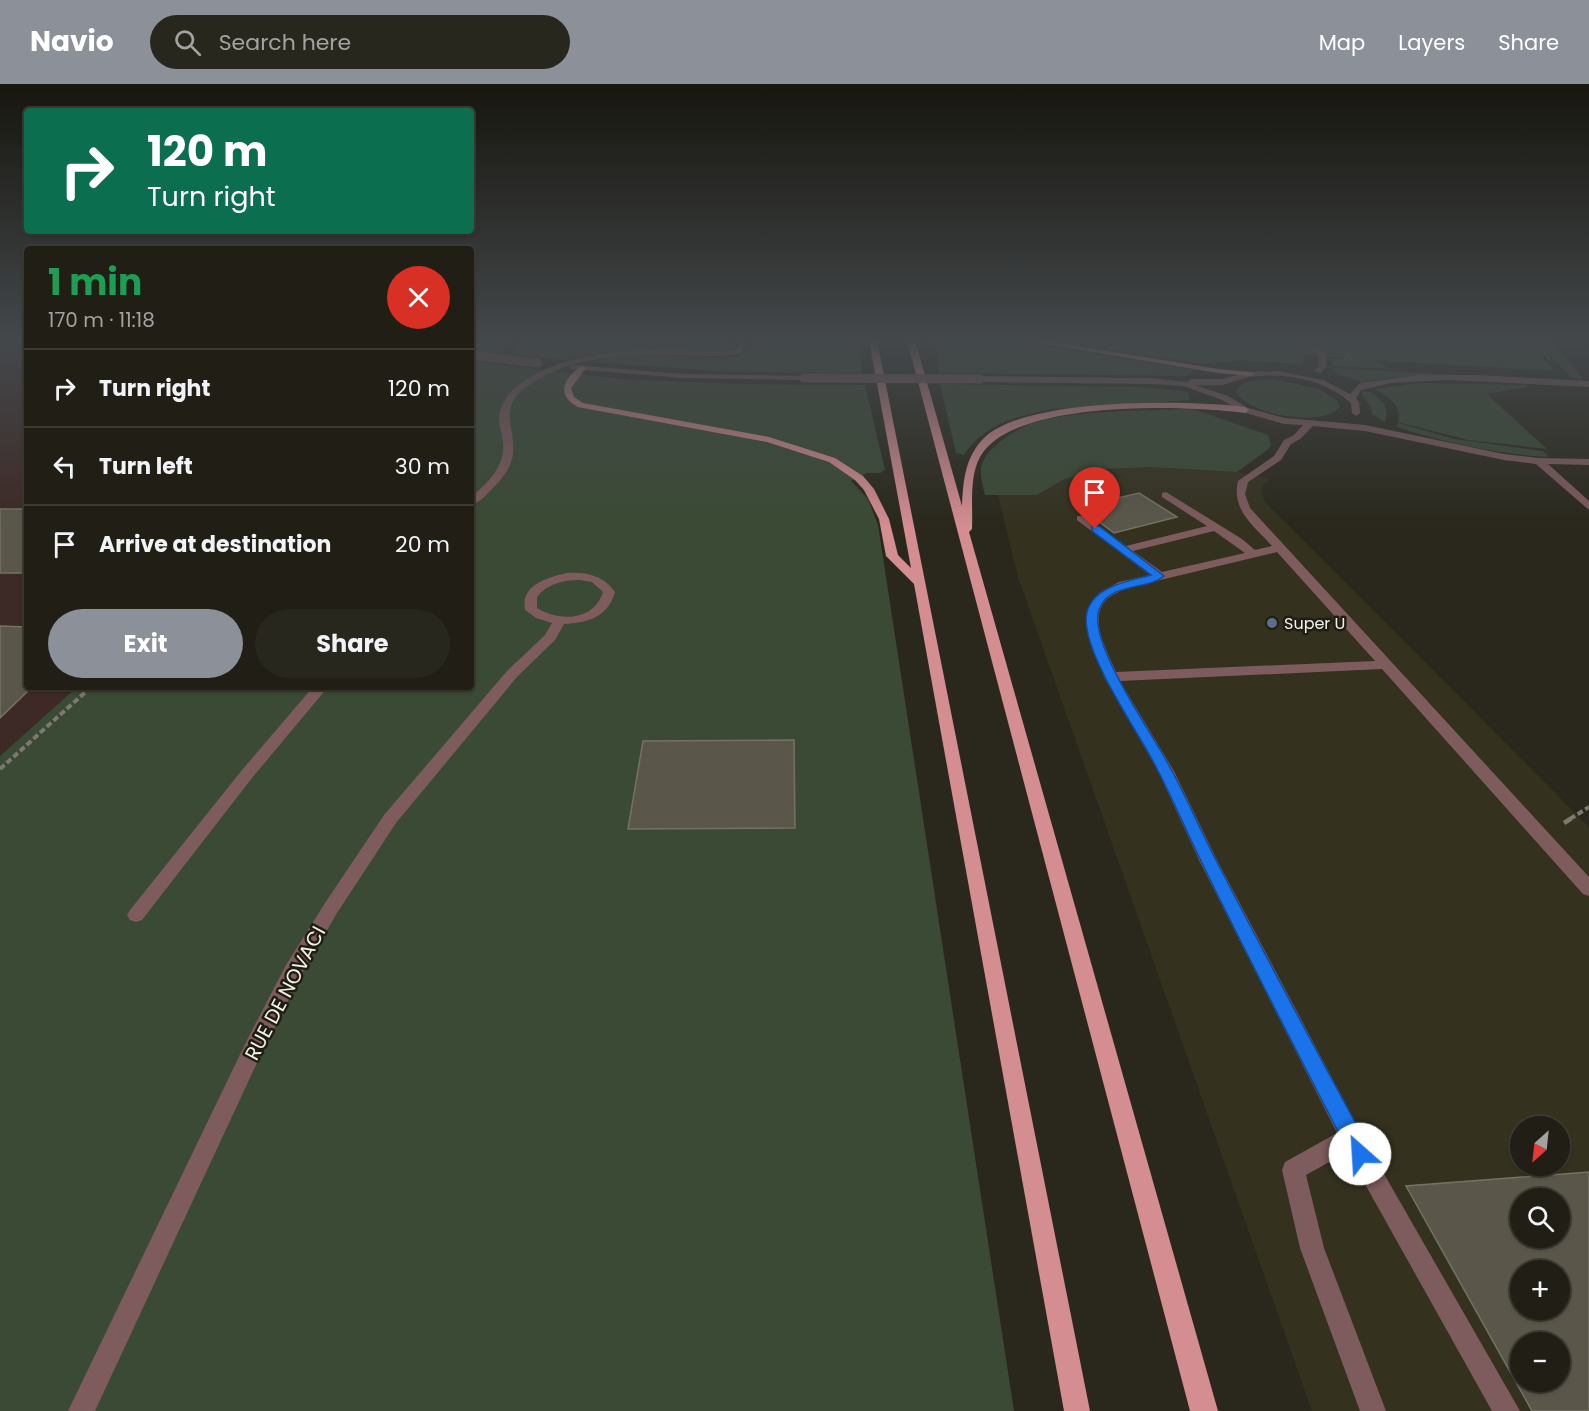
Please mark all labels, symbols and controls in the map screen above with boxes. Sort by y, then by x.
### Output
search box [150,15,570,69]
text: Navio [30,22,114,61]
icon: search [171,26,204,59]
text: Search here [219,27,351,58]
text: Map [1319,28,1365,57]
text: Layers [1398,28,1465,57]
text: Share [1498,28,1559,57]
text: 120 m [147,122,268,181]
icon: right [48,132,126,210]
text: Turn right [147,178,276,215]
text: 1 min [48,257,142,308]
button: close [387,266,450,329]
text: 170 m · 11:18 [48,306,155,334]
icon: right [48,372,81,405]
text: Turn right [99,373,210,404]
text: 120 m [388,373,450,404]
icon: left [48,450,81,483]
text: Turn left [99,451,193,482]
text: 30 m [395,451,450,482]
pin [1069,467,1120,529]
icon: arrive [1078,476,1111,509]
icon: arrive [48,528,81,561]
text: Arrive at destination [99,529,331,560]
text: 20 m [395,529,450,560]
button: Exit [48,609,243,678]
button: Share [255,609,450,678]
place label: Super U [1284,612,1345,635]
marker: Super U [1265,616,1279,630]
street label: RUE DE NOVACI [238,921,332,1065]
north arrow [1510,1116,1570,1176]
map controls [1510,1116,1570,1392]
position arrow [1328,1122,1392,1186]
button: search [1510,1188,1570,1248]
button: + [1510,1260,1570,1320]
button: − [1510,1332,1570,1392]

